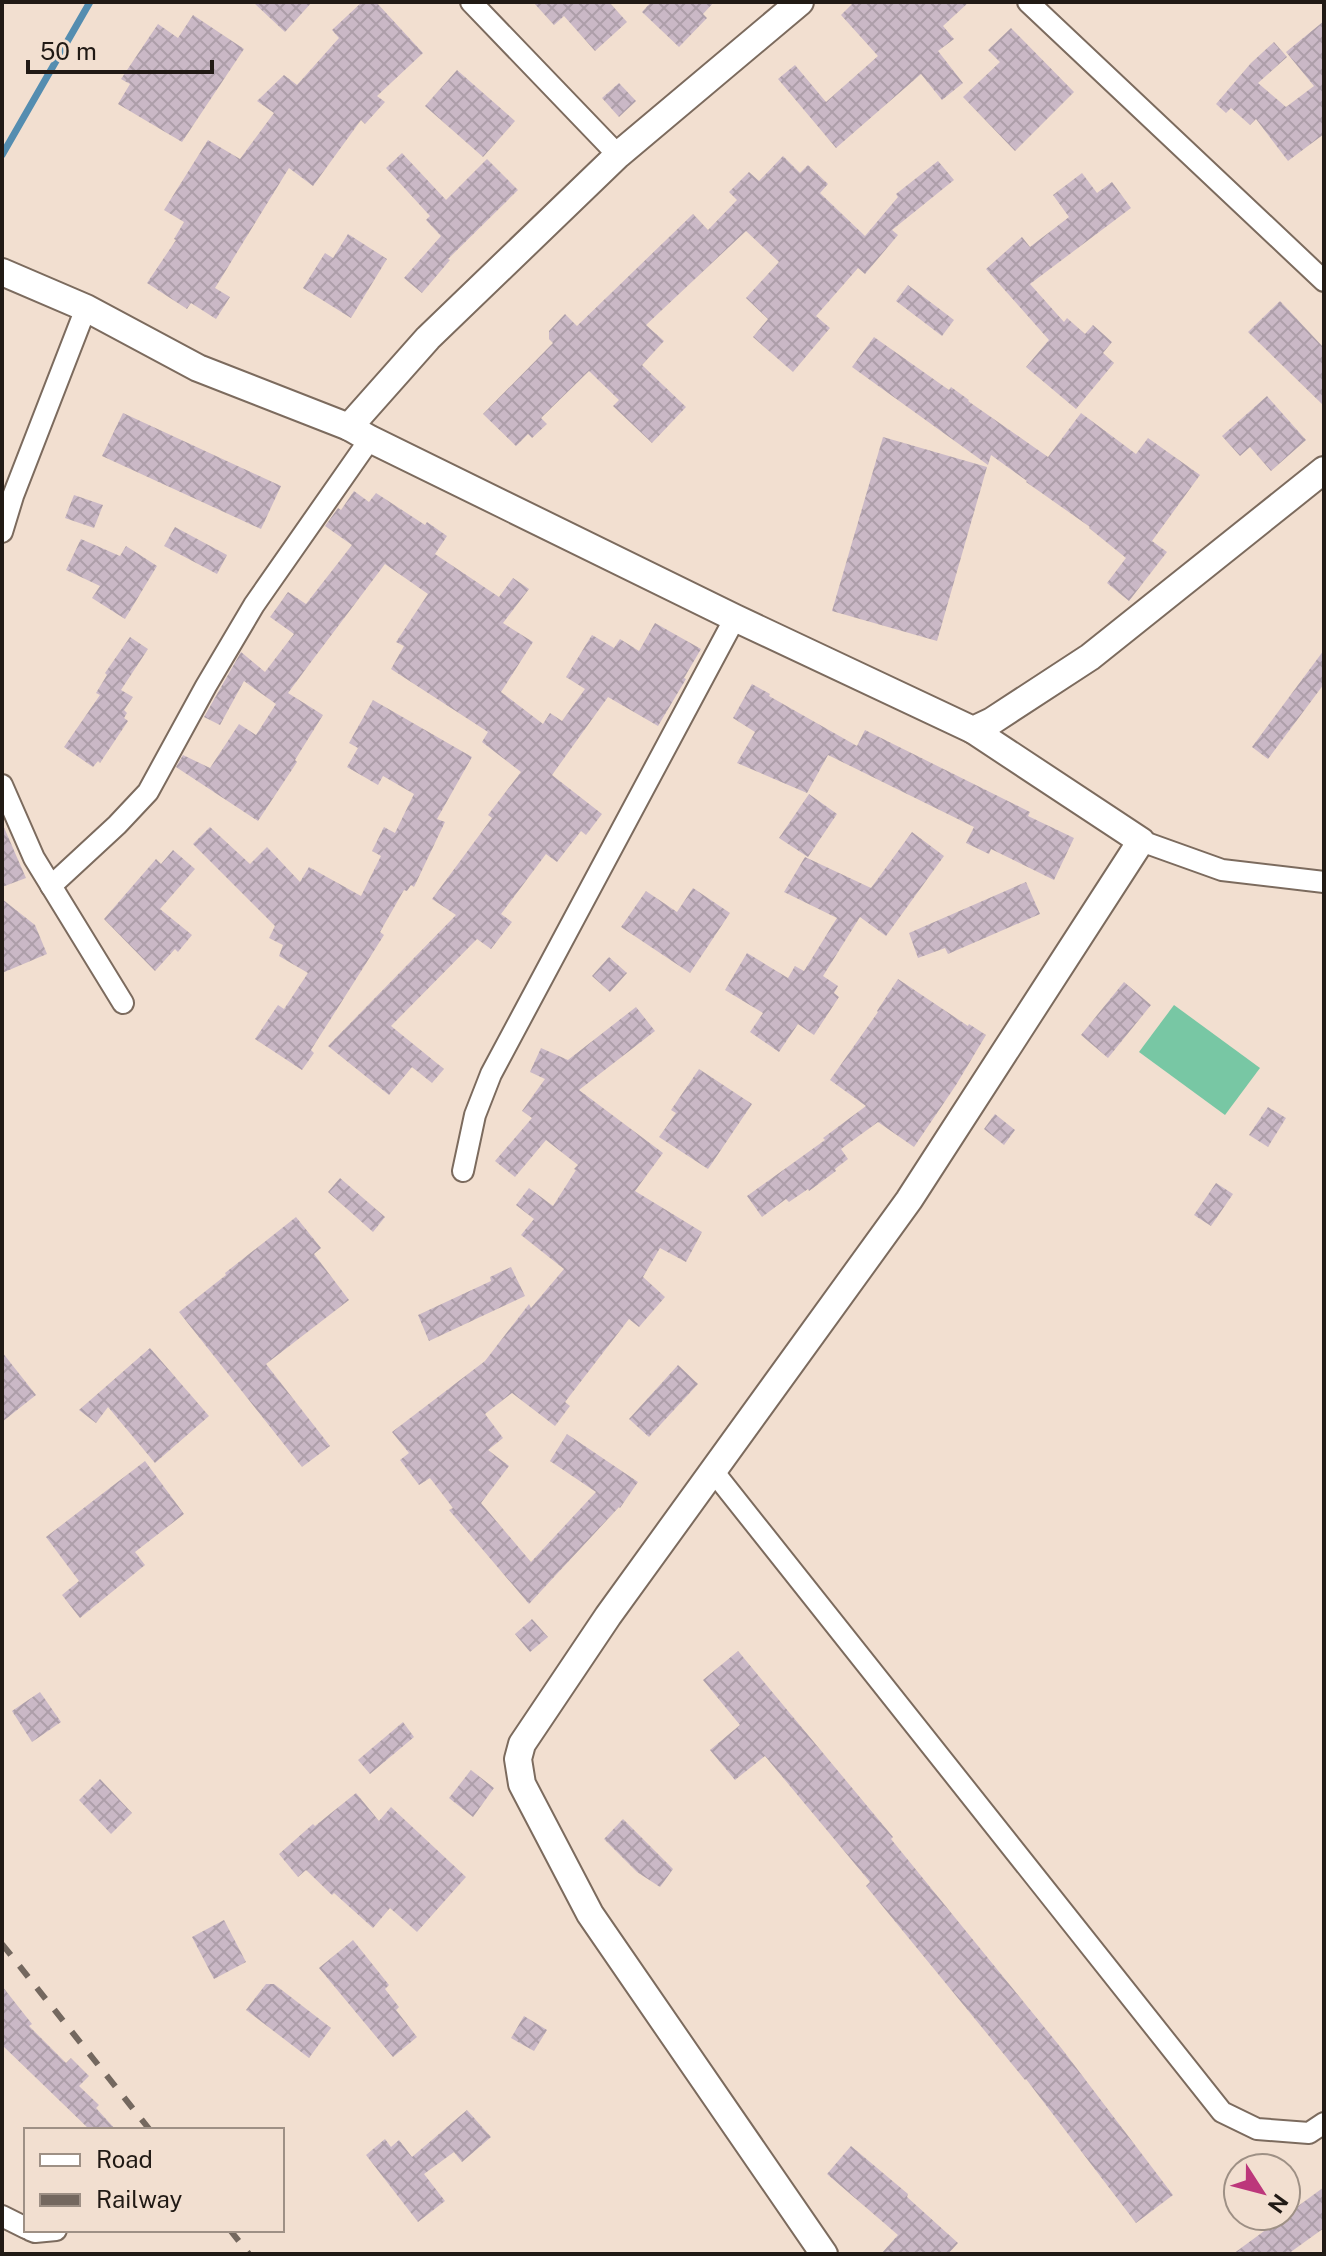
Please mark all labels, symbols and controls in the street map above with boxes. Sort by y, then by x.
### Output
scale bar [28,24,212,74]
text: 50 m [40,37,97,65]
legend [24,2128,284,2232]
text: Road [96,2145,153,2173]
north arrow [1222,2152,1302,2232]
text: Railway [96,2185,182,2213]
text: N [1263,2189,1294,2218]

